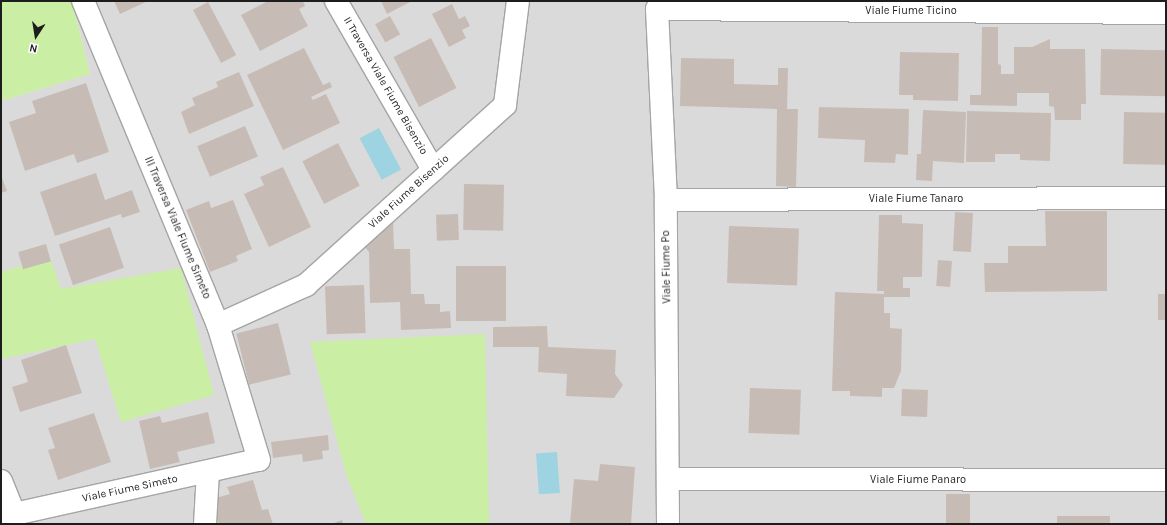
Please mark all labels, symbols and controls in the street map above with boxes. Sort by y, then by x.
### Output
street label: Viale Fiume Ticino [865,4,957,18]
street label: II Traversa Viale Fiume Bisenzio [340,15,430,157]
north arrow [16,16,56,56]
text: N [28,41,39,55]
street label: Viale Fiume Bisenzio [366,152,452,232]
street label: III Traversa Viale Fiume Simeto [141,155,213,301]
street label: Viale Fiume Tanaro [869,192,963,206]
street label: Viale Fiume Po [660,230,674,304]
street label: Viale Fiume Simeto [81,472,179,506]
street label: Viale Fiume Panaro [870,473,966,487]

